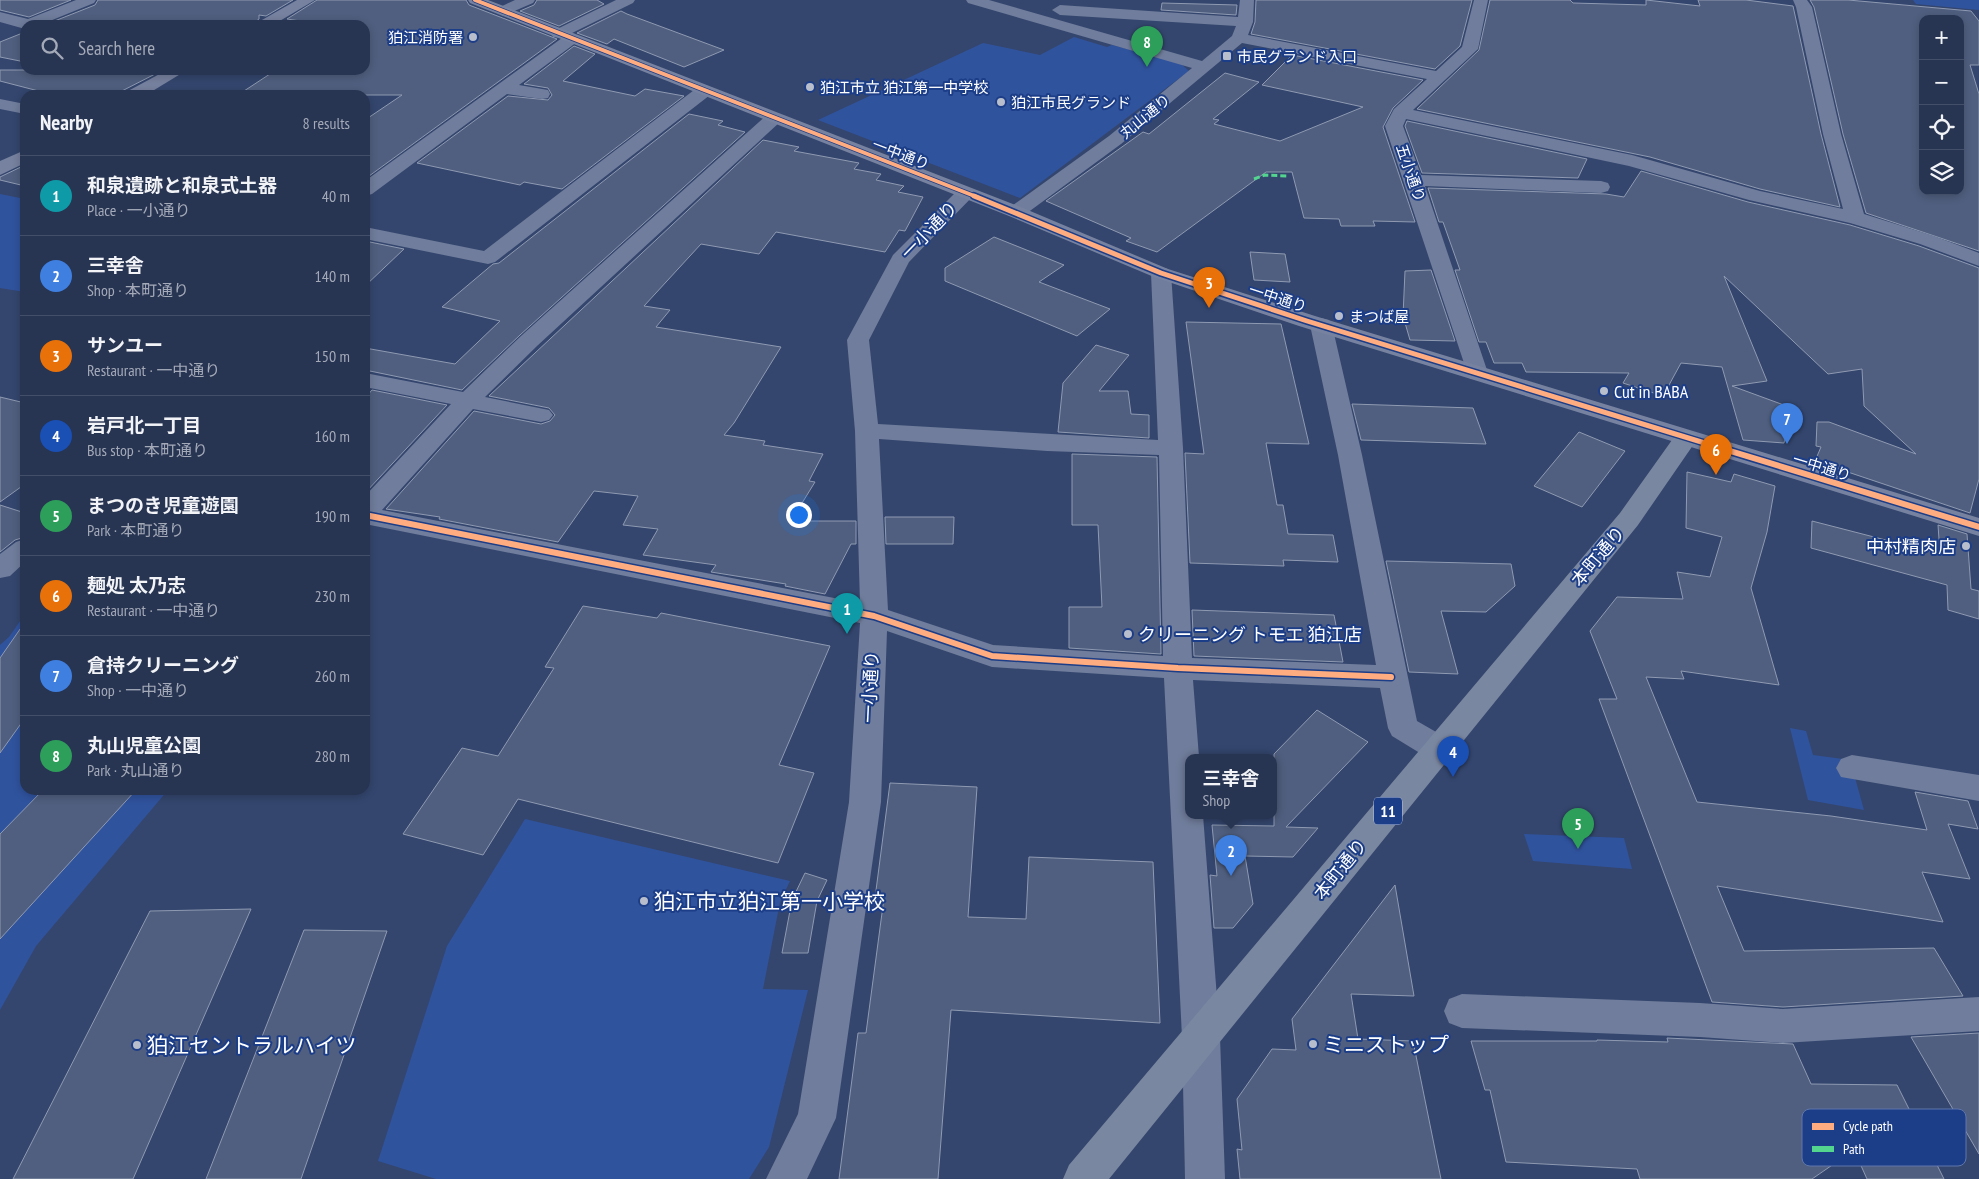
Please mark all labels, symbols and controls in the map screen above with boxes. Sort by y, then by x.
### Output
map controls [1919,15,1964,195]
button: + [1919,15,1964,60]
search box [20,20,370,75]
pin: 8 [1131,26,1163,67]
place label: 狛江消防署 [388,28,463,47]
marker: 狛江消防署 [467,31,479,43]
icon: search [38,34,66,62]
text: Search here [78,36,155,60]
place label: 市民グランド入口 [1237,47,1357,66]
marker: 市民グランド入口 [1221,50,1233,62]
button: − [1919,60,1964,105]
place label: 狛江市立 狛江第一中学校 [820,78,988,97]
marker: 狛江市立 狛江第一中学校 [804,81,816,93]
street label: 丸山通り [1116,90,1174,142]
place label: 狛江市民グランド [1011,93,1131,112]
marker: 狛江市民グランド [995,96,1007,108]
button: locate [1919,105,1964,150]
text: Nearby [40,109,93,136]
text: 8 results [303,113,350,133]
street label: 一中通り [870,134,932,174]
street label: 五小通り [1392,142,1430,204]
button: layers [1919,150,1964,195]
text: 和泉遺跡と和泉式土器 [87,173,277,197]
text: 1 [52,186,60,206]
text: 40 m [322,186,350,206]
street label: 一小通り [896,196,962,264]
text: Place · 一小通り [87,200,191,220]
text: 三幸舎 [87,253,144,277]
text: 2 [52,266,60,286]
text: 140 m [315,266,350,286]
pin: 3 [1193,267,1225,308]
text: Shop · 本町通り [87,280,189,300]
street label: 一中通り [1247,280,1309,316]
place label: まつば屋 [1349,307,1409,326]
marker: まつば屋 [1333,310,1345,322]
text: サンユー [87,333,163,357]
text: 3 [52,346,60,366]
text: 150 m [315,346,350,366]
text: Restaurant · 一中通り [87,360,220,380]
place label: Cut in BABA [1614,380,1689,403]
marker: Cut in BABA [1598,385,1610,397]
pin: 7 [1771,403,1803,444]
text: 岩戸北一丁目 [87,413,201,437]
text: 4 [52,426,60,446]
text: 160 m [315,426,350,446]
pin: 6 [1700,434,1732,475]
text: Bus stop · 本町通り [87,440,208,460]
street label: 一中通り [1791,449,1853,485]
text: まつのき児童遊園 [87,493,238,517]
your location [786,502,812,528]
text: 5 [52,506,60,526]
text: 190 m [315,506,350,526]
text: Park · 本町通り [87,520,185,540]
street label: 本町通り [1566,521,1630,591]
place label: 中村精肉店 [1866,535,1956,558]
marker: 中村精肉店 [1960,540,1972,552]
text: 麺処 太乃志 [87,573,186,597]
text: 6 [52,586,60,606]
text: 230 m [315,586,350,606]
pin: 1 [831,593,863,634]
text: Restaurant · 一中通り [87,600,220,620]
place label: クリーニング トモエ 狛江店 [1138,623,1362,646]
marker: クリーニング トモエ 狛江店 [1122,628,1134,640]
street label: 一小通り [857,650,883,724]
text: 倉持クリーニング [87,653,239,677]
text: 7 [52,666,60,686]
text: 260 m [315,666,350,686]
text: Shop · 一中通り [87,680,189,700]
text: 丸山児童公園 [87,733,201,757]
pin: 4 [1437,736,1469,777]
text: 8 [52,746,60,766]
text: 280 m [315,746,350,766]
popup [1185,754,1277,819]
text: Park · 丸山通り [87,760,185,780]
text: 三幸舎 [1202,766,1260,790]
text: Shop [1202,790,1230,810]
road number: 11 [1374,798,1402,824]
pin: 5 [1562,808,1594,849]
street label: 本町通り [1308,834,1372,904]
pin: 2 [1215,835,1247,876]
place label: 狛江市立狛江第一小学校 [654,888,885,915]
marker: 狛江市立狛江第一小学校 [638,895,650,907]
place label: ミニストップ [1323,1031,1449,1058]
place label: 狛江セントラルハイツ [147,1032,357,1059]
marker: ミニストップ [1307,1038,1319,1050]
marker: 狛江セントラルハイツ [131,1039,143,1051]
legend [1802,1109,1966,1166]
text: Cycle path [1843,1117,1893,1135]
text: Path [1843,1140,1865,1158]

